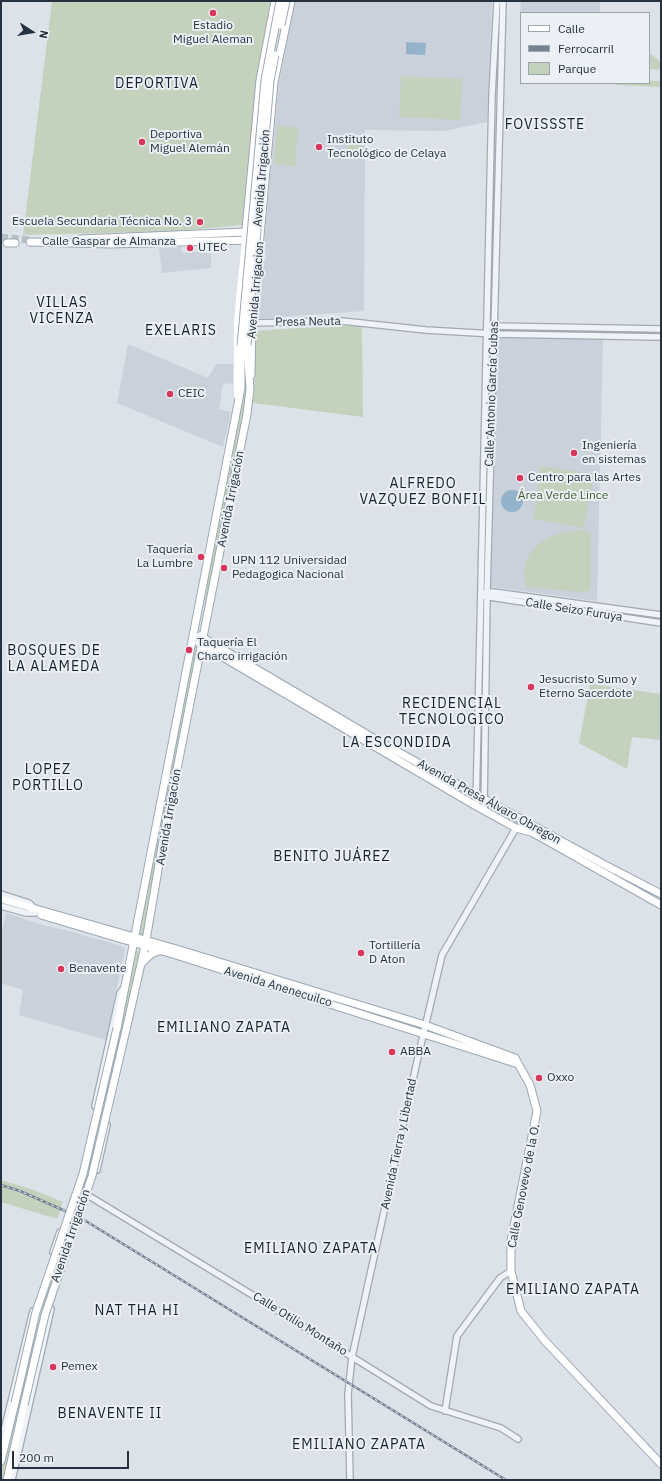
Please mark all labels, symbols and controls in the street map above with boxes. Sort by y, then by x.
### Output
marker: Estadio Miguel Aleman [208,8,218,18]
north arrow [12,12,52,52]
legend [520,12,650,84]
place label: Estadio Miguel Aleman [173,19,253,47]
text: Calle [558,21,585,36]
text: N [36,29,51,40]
text: Ferrocarril [558,41,614,56]
text: Parque [558,61,596,76]
district label: DEPORTIVA [115,76,199,92]
district label: FOVISSSTE [505,117,585,133]
place label: Deportiva Miguel Alemán [150,128,230,156]
street label: Avenida Irrigación [251,129,273,227]
place label: Instituto Tecnológico de Celaya [327,133,446,161]
marker: Deportiva Miguel Alemán [137,137,147,147]
marker: Instituto Tecnológico de Celaya [314,142,324,152]
place label: Escuela Secundaria Técnica No. 3 [12,215,192,229]
marker: Escuela Secundaria Técnica No. 3 [195,217,205,227]
street label: Calle Gaspar de Almanza [42,235,176,249]
place label: UTEC [198,241,227,255]
street label: Avenida Irrigacion [245,241,267,339]
marker: UTEC [185,243,195,253]
district label: VILLAS VICENZA [30,295,94,328]
street label: Presa Neuta [275,314,341,330]
street label: Calle Antonio García Cubas [482,321,502,467]
district label: EXELARIS [145,323,217,339]
place label: CEIC [178,387,205,401]
marker: CEIC [165,389,175,399]
place label: Ingeniería en sistemas [582,439,646,467]
marker: Ingeniería en sistemas [569,448,579,458]
street label: Avenida Irrigación [215,450,247,548]
place label: Centro para las Artes [528,471,641,485]
marker: Centro para las Artes [515,473,525,483]
district label: ALFREDO VAZQUEZ BONFIL [359,476,487,508]
park label: Área Verde Lince [518,489,608,503]
place label: Taquería La Lumbre [137,543,193,571]
marker: Taquería La Lumbre [196,552,206,562]
place label: UPN 112 Universidad Pedagogica Nacional [232,554,347,582]
marker: UPN 112 Universidad Pedagogica Nacional [219,563,229,573]
street label: Calle Seizo Furuya [524,595,624,625]
place label: Taquería El Charco irrigación [197,636,288,664]
district label: BOSQUES DE LA ALAMEDA [7,643,101,676]
marker: Taquería El Charco irrigación [184,645,194,655]
place label: Jesucristo Sumo y Eterno Sacerdote [539,673,637,701]
marker: Jesucristo Sumo y Eterno Sacerdote [526,682,536,692]
district label: RECIDENCIAL TECNOLOGICO [399,696,505,728]
district label: LA ESCONDIDA [342,735,452,751]
street label: Avenida Presa Álvaro Obregon [415,756,563,848]
district label: LOPEZ PORTILLO [12,762,84,794]
street label: Avenida Irrigación [153,768,185,866]
district label: BENITO JUÁREZ [273,849,391,865]
place label: Tortillería D Aton [369,939,420,967]
marker: Tortillería D Aton [356,948,366,958]
place label: Benavente [69,962,127,976]
marker: Benavente [56,964,66,974]
street label: Avenida Anenecuilco [222,964,334,1010]
district label: EMILIANO ZAPATA [157,1020,291,1036]
place label: ABBA [400,1045,431,1059]
marker: ABBA [387,1047,397,1057]
place label: Oxxo [547,1071,574,1085]
marker: Oxxo [534,1073,544,1083]
street label: Avenida Tierra y Libertad [378,1077,420,1211]
street label: Calle Genovevo de la O. [505,1123,543,1249]
street label: Avenida Irrigación [48,1187,94,1285]
district label: EMILIANO ZAPATA [244,1241,378,1257]
district label: EMILIANO ZAPATA [506,1282,640,1298]
street label: Calle Otilio Montaño [250,1289,350,1359]
district label: NAT THA HI [95,1303,179,1319]
place label: Pemex [61,1360,98,1374]
marker: Pemex [48,1362,58,1372]
district label: BENAVENTE II [58,1406,162,1422]
district label: EMILIANO ZAPATA [292,1437,426,1453]
scale bar [14,1443,131,1469]
text: 200 m [19,1450,54,1465]

